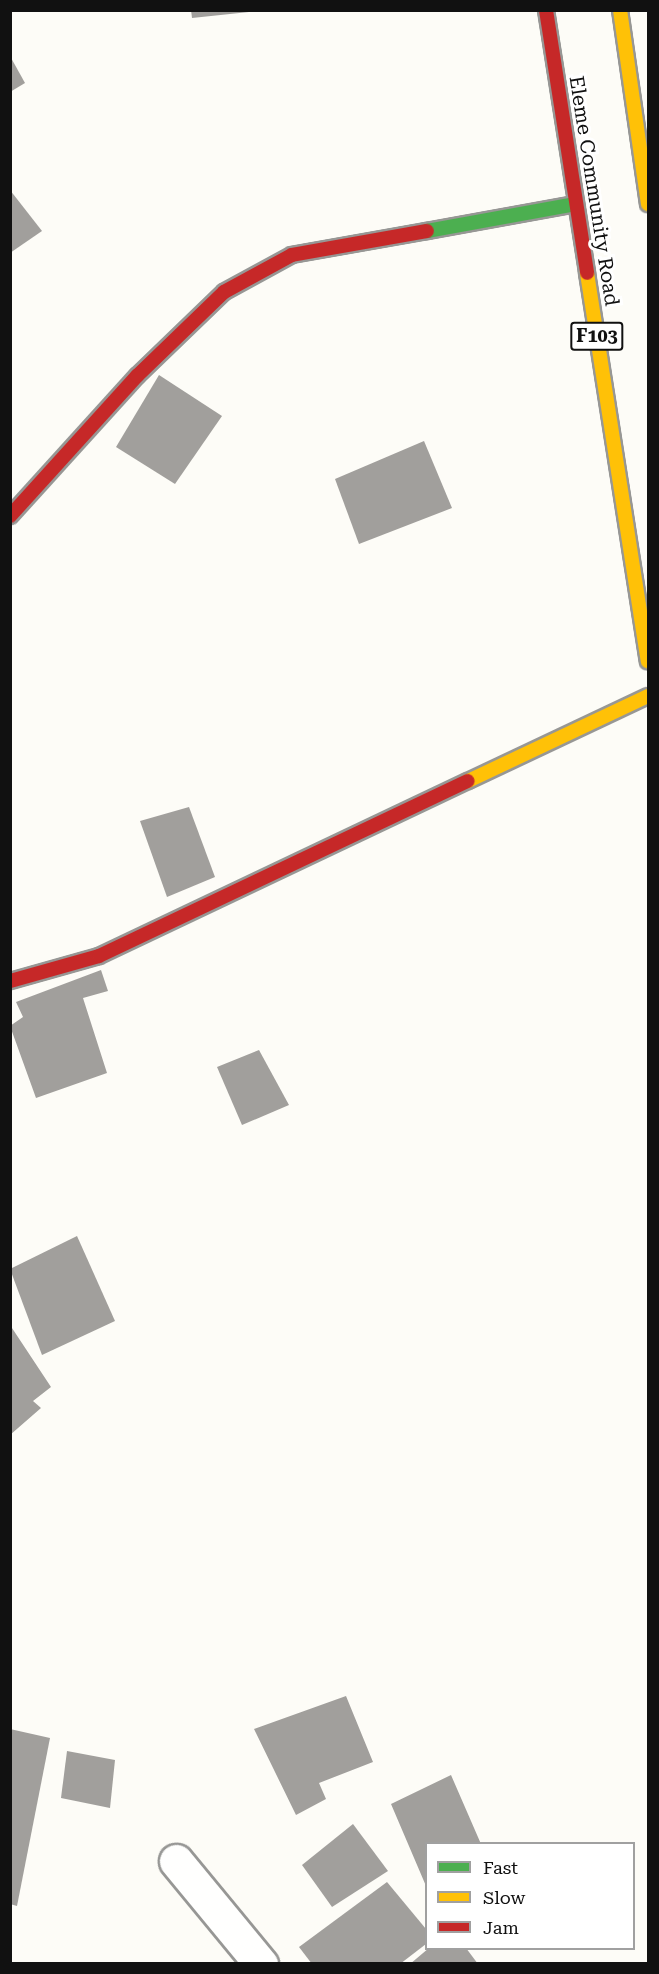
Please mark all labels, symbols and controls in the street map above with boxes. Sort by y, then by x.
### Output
street label: Eleme Community Road [564,74,624,308]
road number: F103 [570,321,624,351]
legend [425,1842,635,1950]
text: Fast [483,1857,518,1878]
text: Slow [483,1887,525,1908]
text: Jam [483,1917,519,1938]

